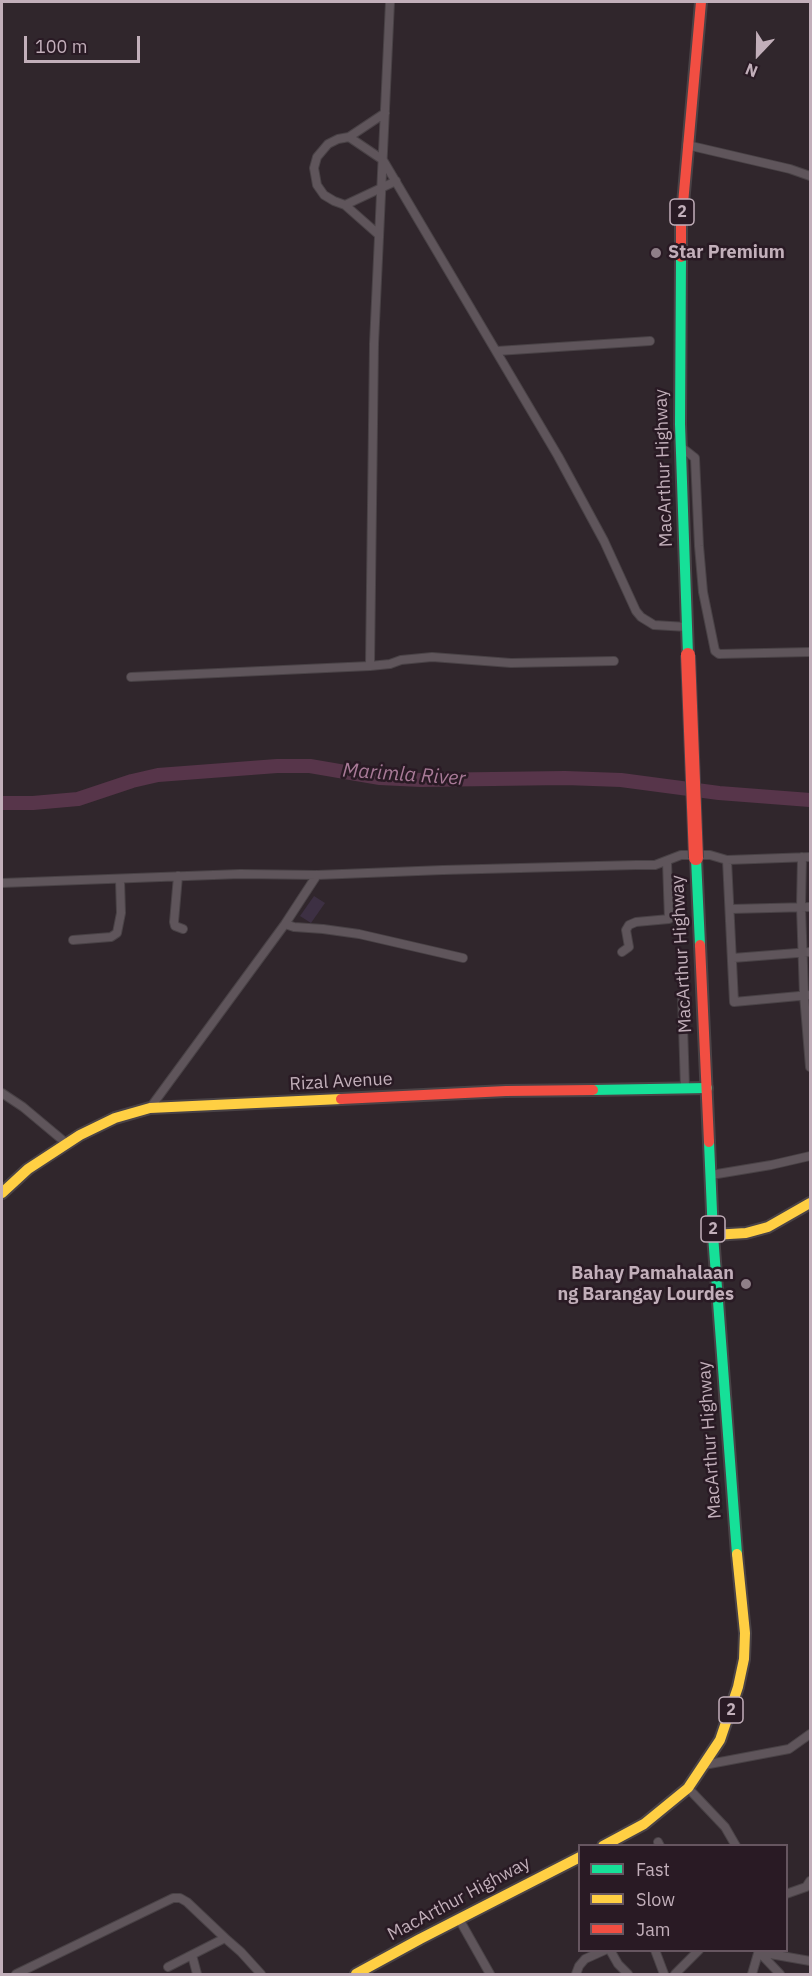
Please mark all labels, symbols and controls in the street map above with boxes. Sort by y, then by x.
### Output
scale bar [27,24,142,62]
north arrow [728,24,788,84]
text: 100 m [35,35,87,58]
text: N [742,59,760,82]
road number: 2 [670,199,694,225]
place label: Star Premium [668,242,785,264]
marker: Star Premium [649,246,663,260]
street label: MacArthur Highway [650,389,678,547]
water label: Marimla River [342,759,466,791]
street label: MacArthur Highway [667,874,697,1034]
street label: Rizal Avenue [289,1069,393,1095]
road number: 2 [701,1216,725,1242]
place label: Bahay Pamahalaan ng Barangay Lourdes [557,1263,734,1306]
marker: Bahay Pamahalaan ng Barangay Lourdes [739,1277,753,1291]
street label: MacArthur Highway [694,1360,726,1520]
road number: 2 [719,1697,743,1723]
legend [578,1844,788,1952]
street label: MacArthur Highway [384,1852,534,1946]
text: Fast [636,1858,670,1881]
text: Slow [636,1888,675,1911]
text: Jam [636,1918,671,1941]

